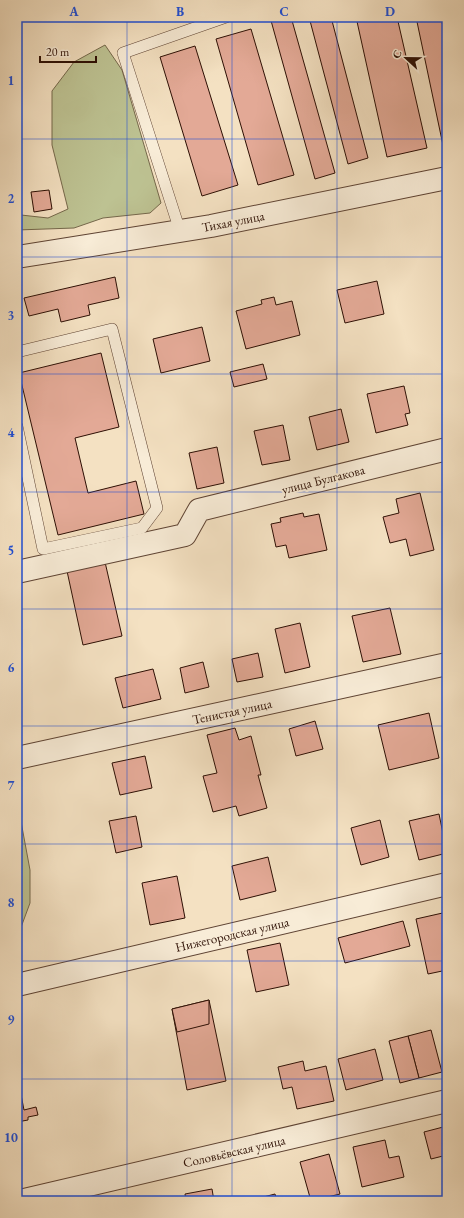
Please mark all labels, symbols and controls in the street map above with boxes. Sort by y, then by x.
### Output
text: A [68,3,79,20]
text: B [176,3,184,20]
text: C [279,3,289,20]
text: D [385,3,395,20]
scale bar [40,38,96,64]
north arrow [386,38,426,78]
text: 20 m [46,44,70,60]
text: С [389,48,405,60]
text: 1 [8,72,15,89]
text: 2 [8,190,15,207]
street label: Тихая улица [200,207,267,236]
text: 3 [8,307,15,324]
text: 4 [8,424,15,441]
street label: улица Булгакова [280,461,367,498]
text: 5 [8,542,14,559]
text: 6 [8,659,15,676]
street label: Тенистая улица [191,695,274,728]
text: 7 [8,777,15,794]
text: 8 [8,894,15,911]
street label: Нижегородская улица [174,913,291,956]
text: 9 [8,1011,15,1028]
text: 10 [4,1129,18,1146]
street label: Соловьёвская улица [181,1131,288,1172]

